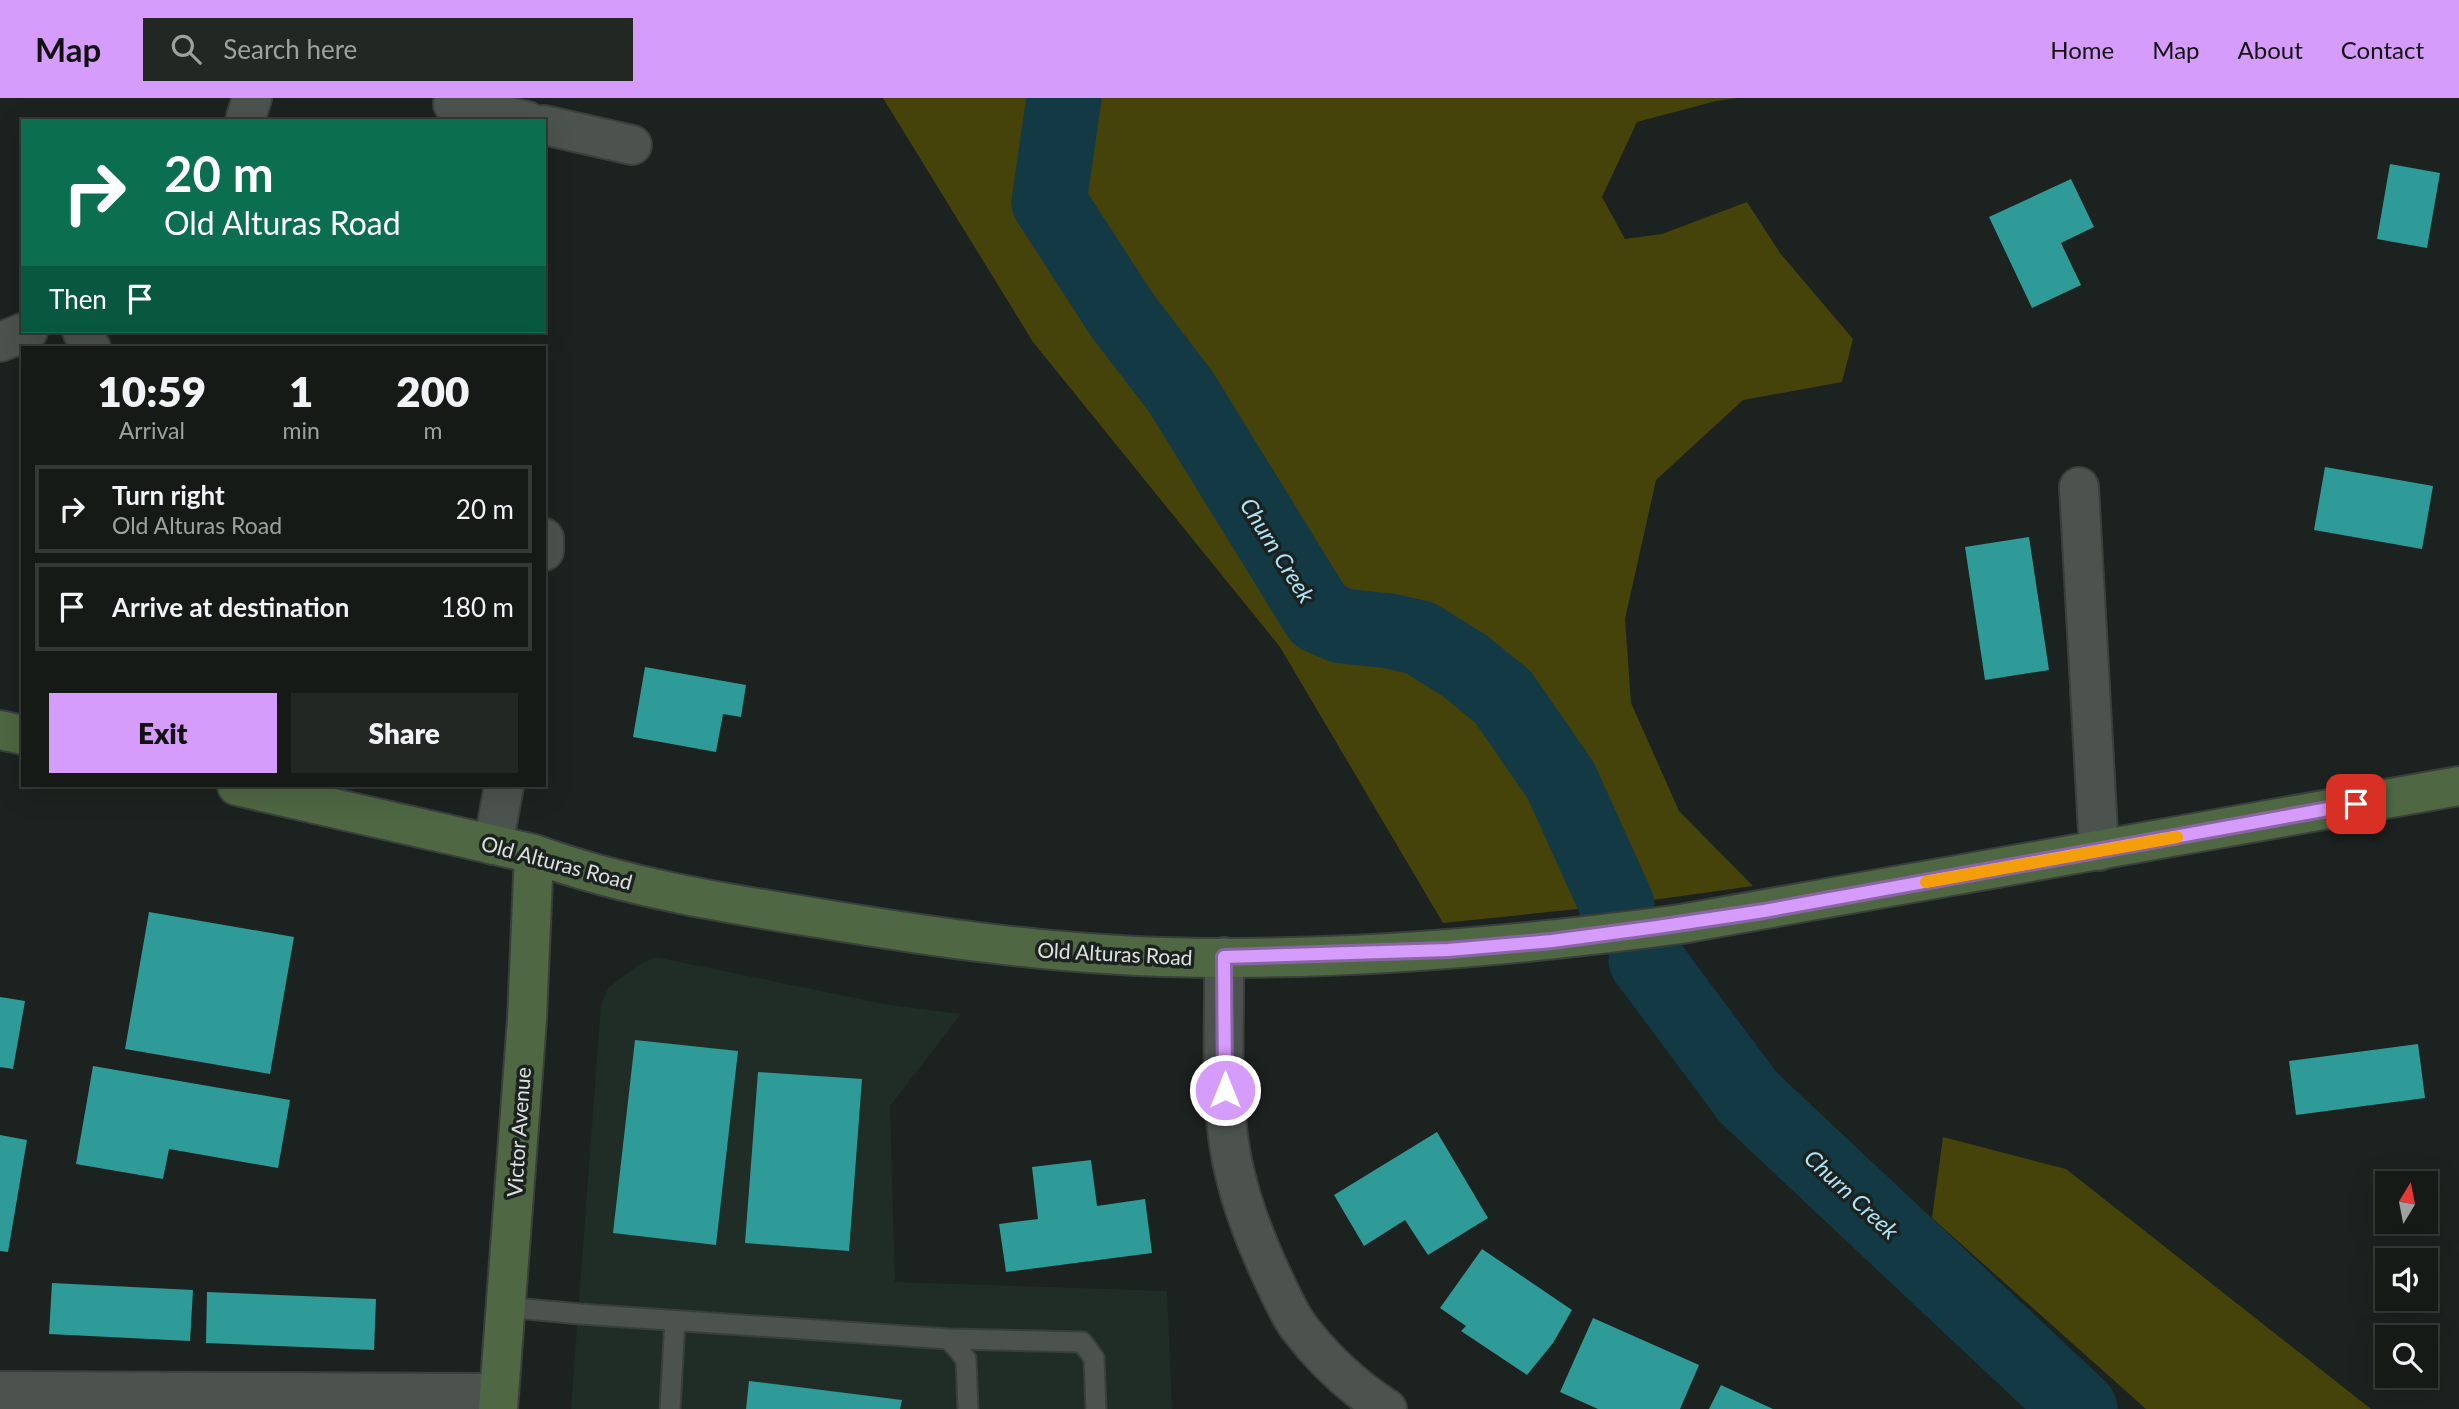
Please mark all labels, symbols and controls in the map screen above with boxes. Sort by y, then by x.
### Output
search box [143,18,633,81]
text: Map [35,29,101,69]
icon: search [167,30,205,68]
text: Search here [223,33,357,65]
text: Home [2050,35,2114,64]
text: Map [2152,35,2200,64]
text: About [2238,35,2303,64]
text: Contact [2341,35,2424,64]
text: 20 m [164,144,274,202]
icon: right [49,147,140,238]
text: Old Alturas Road [164,203,401,242]
icon: arrive [121,280,159,318]
text: Then [49,283,107,315]
text: 10:59 [98,366,206,416]
text: 1 [289,366,313,416]
text: 200 [396,366,469,416]
text: Arrival [119,416,185,444]
text: min [283,416,320,444]
text: m [423,416,442,444]
text: Turn right [112,479,225,511]
icon: right [53,490,91,528]
water label: Churn Creek [1235,492,1322,609]
text: 20 m [456,493,514,525]
text: Old Alturas Road [112,511,282,539]
icon: arrive [53,588,91,626]
text: Arrive at destination [112,591,349,623]
text: 180 m [441,591,514,623]
button: Exit [49,693,277,773]
button: Share [291,693,518,773]
pin [2326,774,2386,834]
icon: arrive [2337,785,2375,823]
street label: Old Alturas Road [479,830,635,894]
street label: Old Alturas Road [1037,936,1193,970]
position arrow [1188,1053,1262,1127]
street label: Victor Avenue [501,1066,535,1198]
water label: Churn Creek [1799,1143,1906,1245]
north arrow [2375,1171,2438,1234]
map controls [2375,1171,2438,1388]
button: sound [2375,1248,2438,1311]
button: search [2375,1325,2438,1388]

